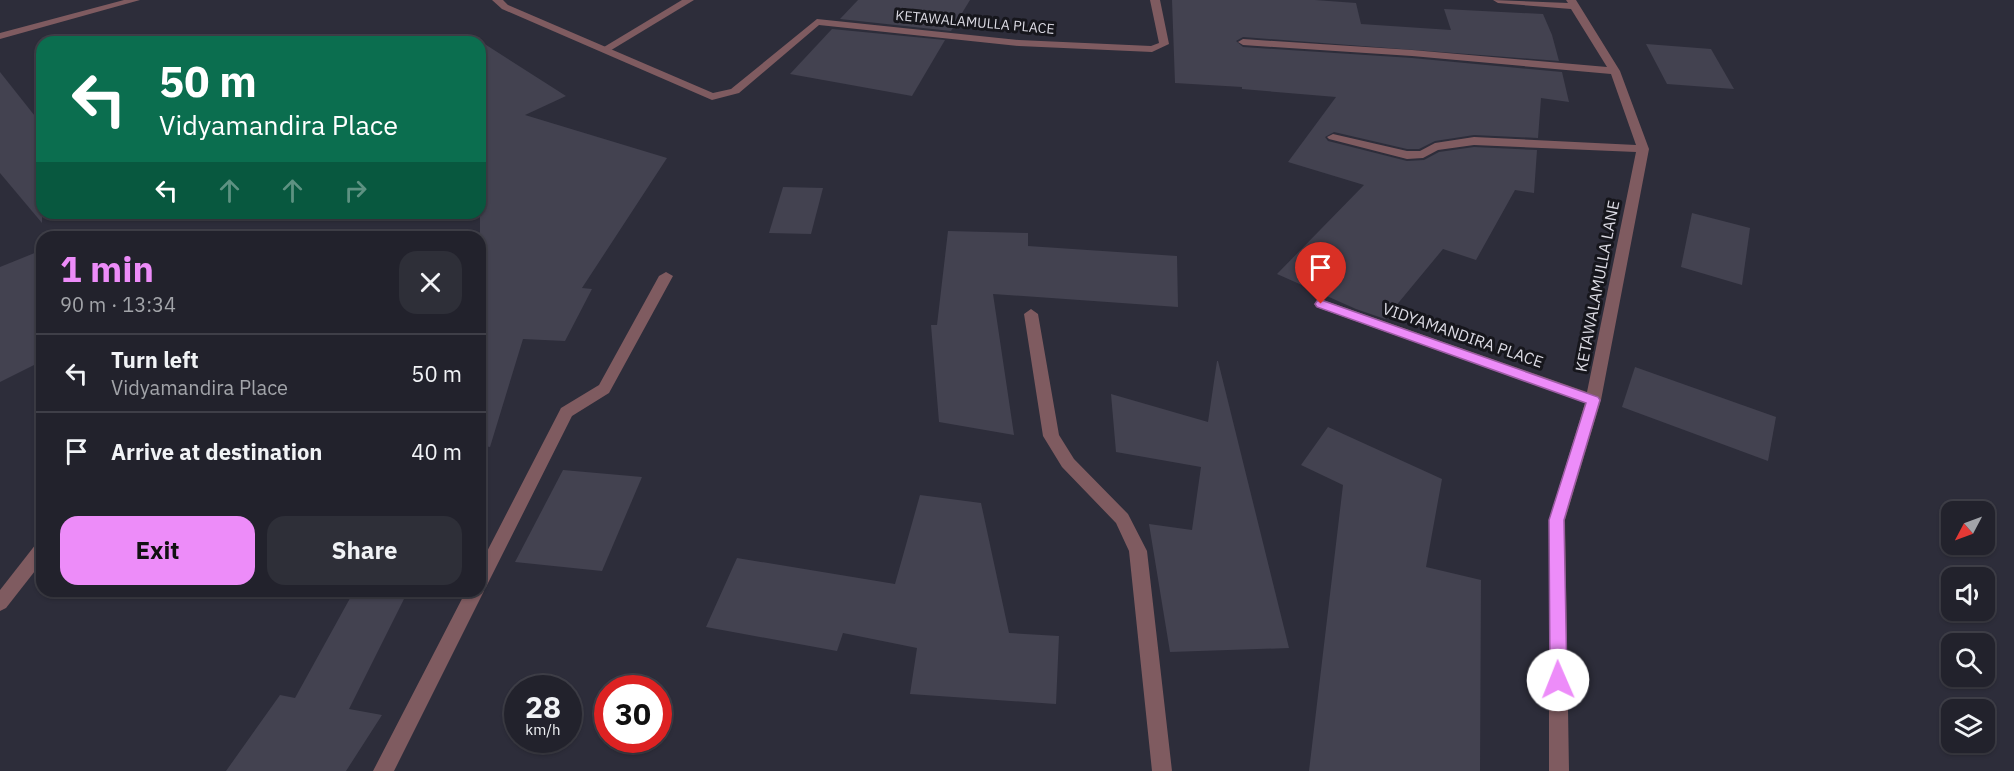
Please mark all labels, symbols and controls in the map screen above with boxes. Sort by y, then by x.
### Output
street label: KETAWALAMULLA PLACE [895,6,1055,38]
text: 50 m [159,54,257,109]
icon: left [60,60,138,138]
text: Vidyamandira Place [159,107,398,142]
icon: left [150,174,183,207]
icon: ahead [213,174,246,207]
icon: ahead [276,174,309,207]
icon: right [339,174,372,207]
street label: KETAWALAMULLA LANE [1571,199,1623,373]
pin [1295,242,1346,304]
text: 1 min [60,245,154,292]
button: close [399,251,462,314]
icon: arrive [1304,251,1337,284]
text: 90 m · 13:34 [60,291,176,318]
street label: VIDYAMANDIRA PLACE [1380,298,1546,372]
text: Turn left [111,345,199,374]
icon: left [60,357,93,390]
text: 50 m [411,359,462,388]
text: Vidyamandira Place [111,374,288,401]
icon: arrive [60,435,93,468]
text: Arrive at destination [111,437,322,466]
text: 40 m [411,437,462,466]
north arrow [1941,501,1995,555]
map controls [1941,501,1995,753]
button: Exit [60,516,255,585]
button: Share [267,516,462,585]
button: sound [1941,567,1995,621]
button: search [1941,633,1995,687]
position arrow [1526,648,1590,712]
speed limit sign: 30 [594,675,672,753]
text: 28 [525,687,561,726]
button: layers [1941,699,1995,753]
text: km/h [525,720,561,739]

